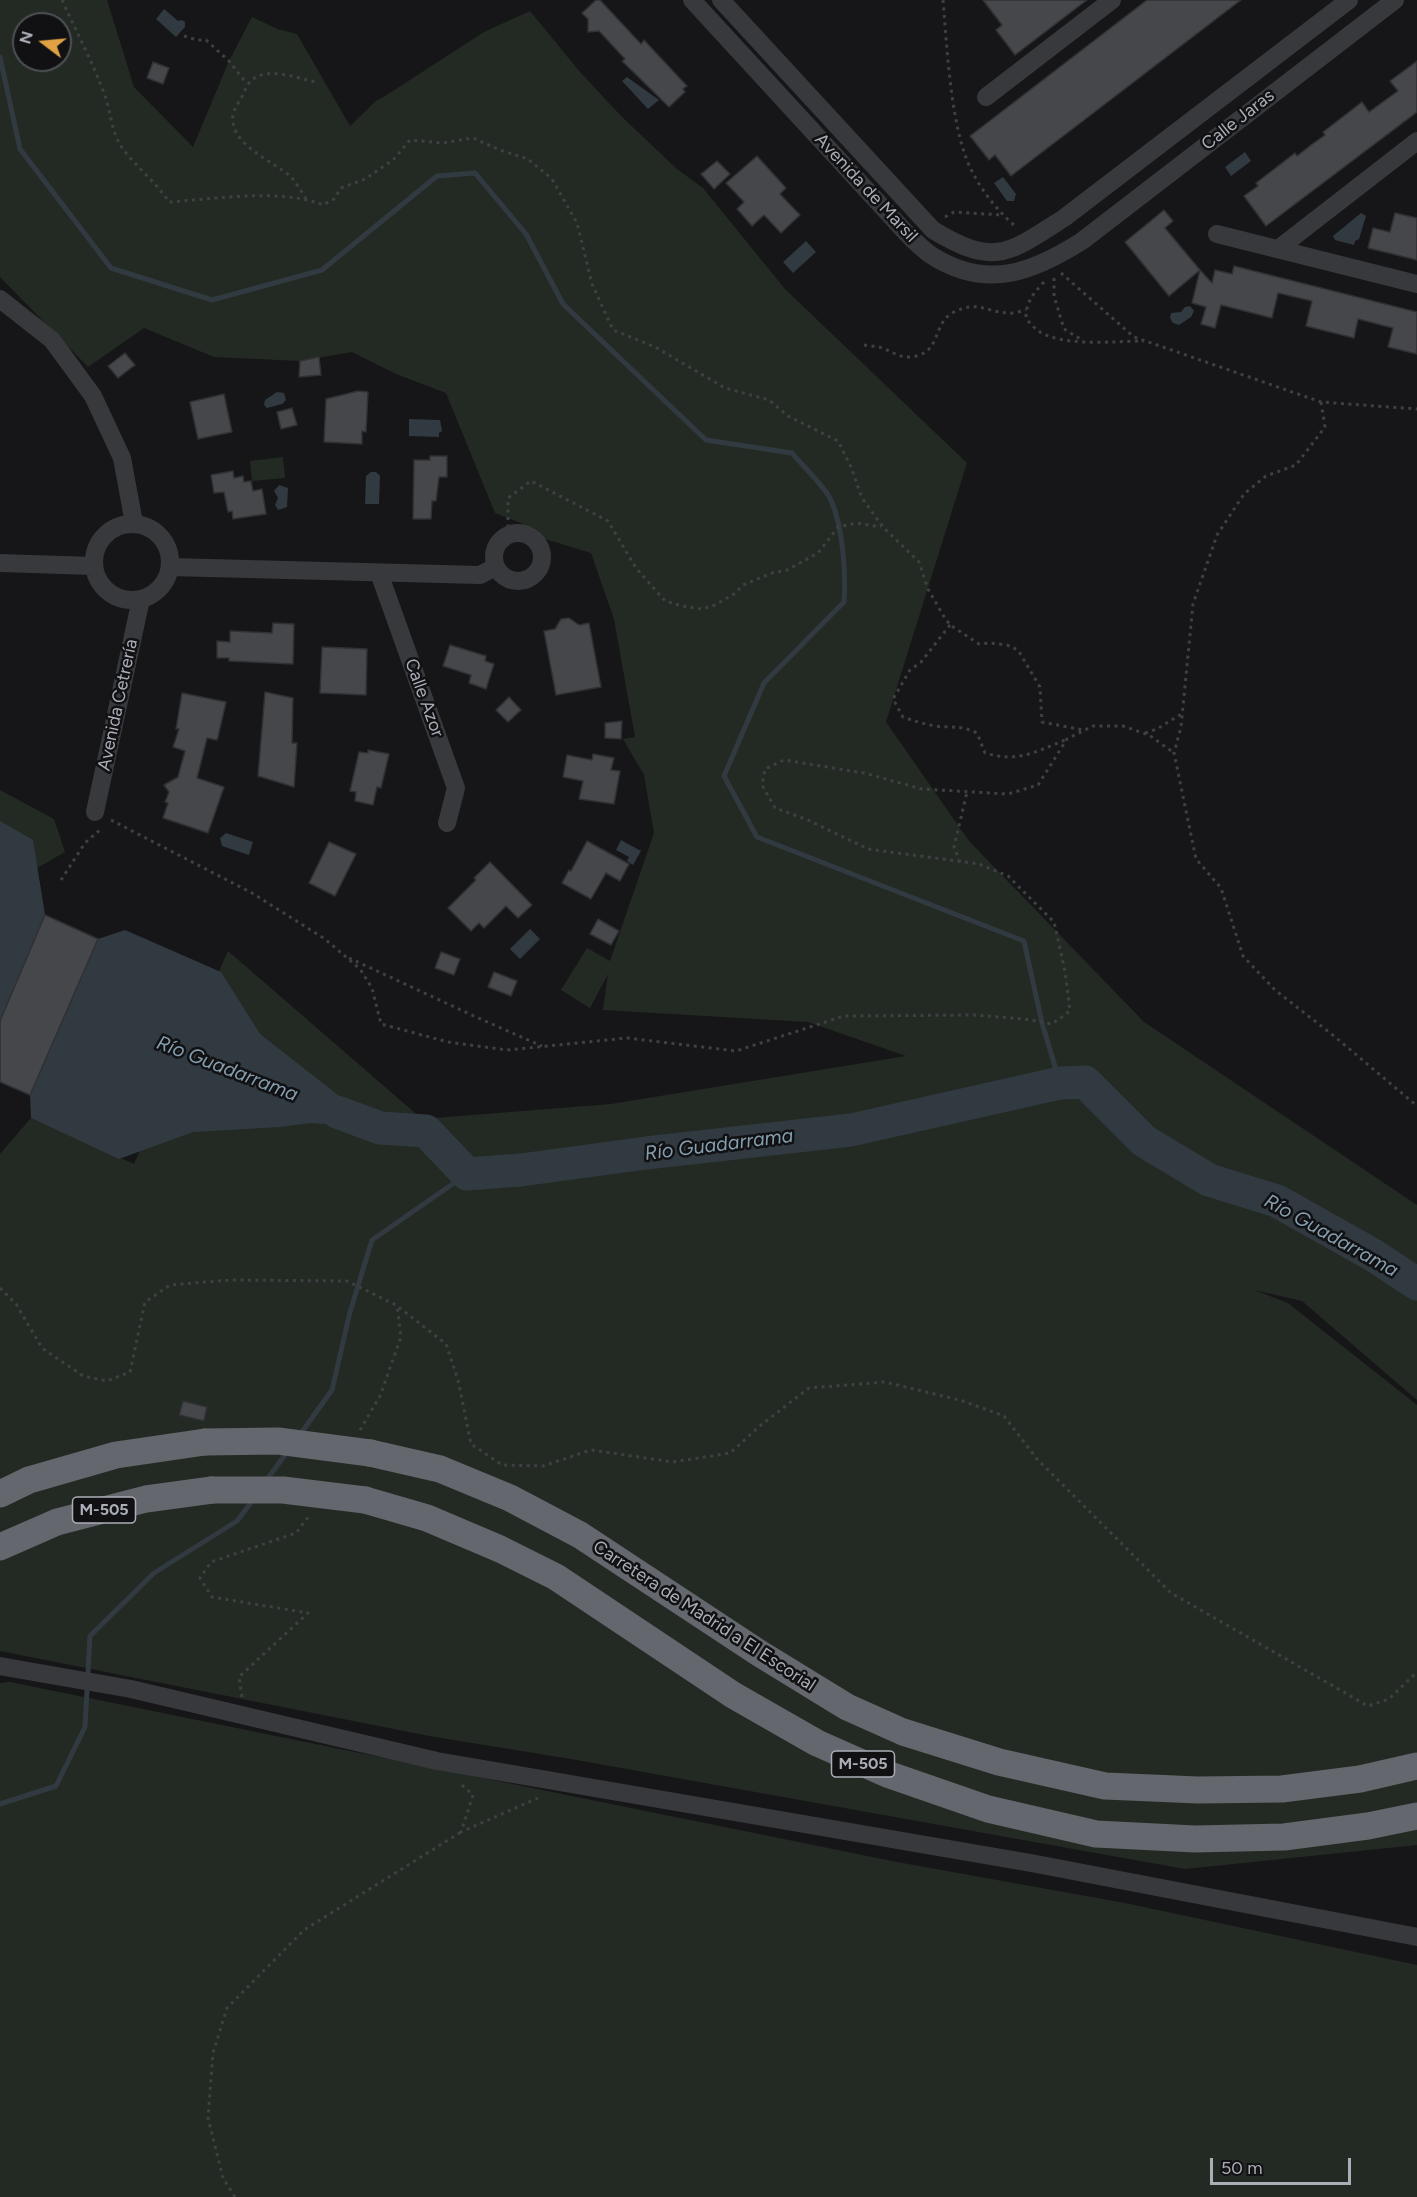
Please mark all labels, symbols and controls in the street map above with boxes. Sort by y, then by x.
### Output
north arrow [12,12,72,72]
text: N [15,29,37,46]
street label: Calle Jaras [1197,85,1279,155]
street label: Avenida de Marsil [810,129,922,247]
street label: Avenida Cetrería [93,637,143,773]
street label: Calle Azor [400,656,448,740]
water label: Río Guadarrama [153,1031,301,1107]
water label: Río Guadarrama [643,1124,795,1166]
water label: Río Guadarrama [1260,1189,1402,1283]
road number: M-505 [72,1497,136,1523]
street label: Carretera de Madrid a El Escorial [589,1536,819,1696]
road number: M-505 [832,1751,894,1777]
scale bar [1213,2146,1354,2184]
text: 50 m [1221,2157,1263,2179]

